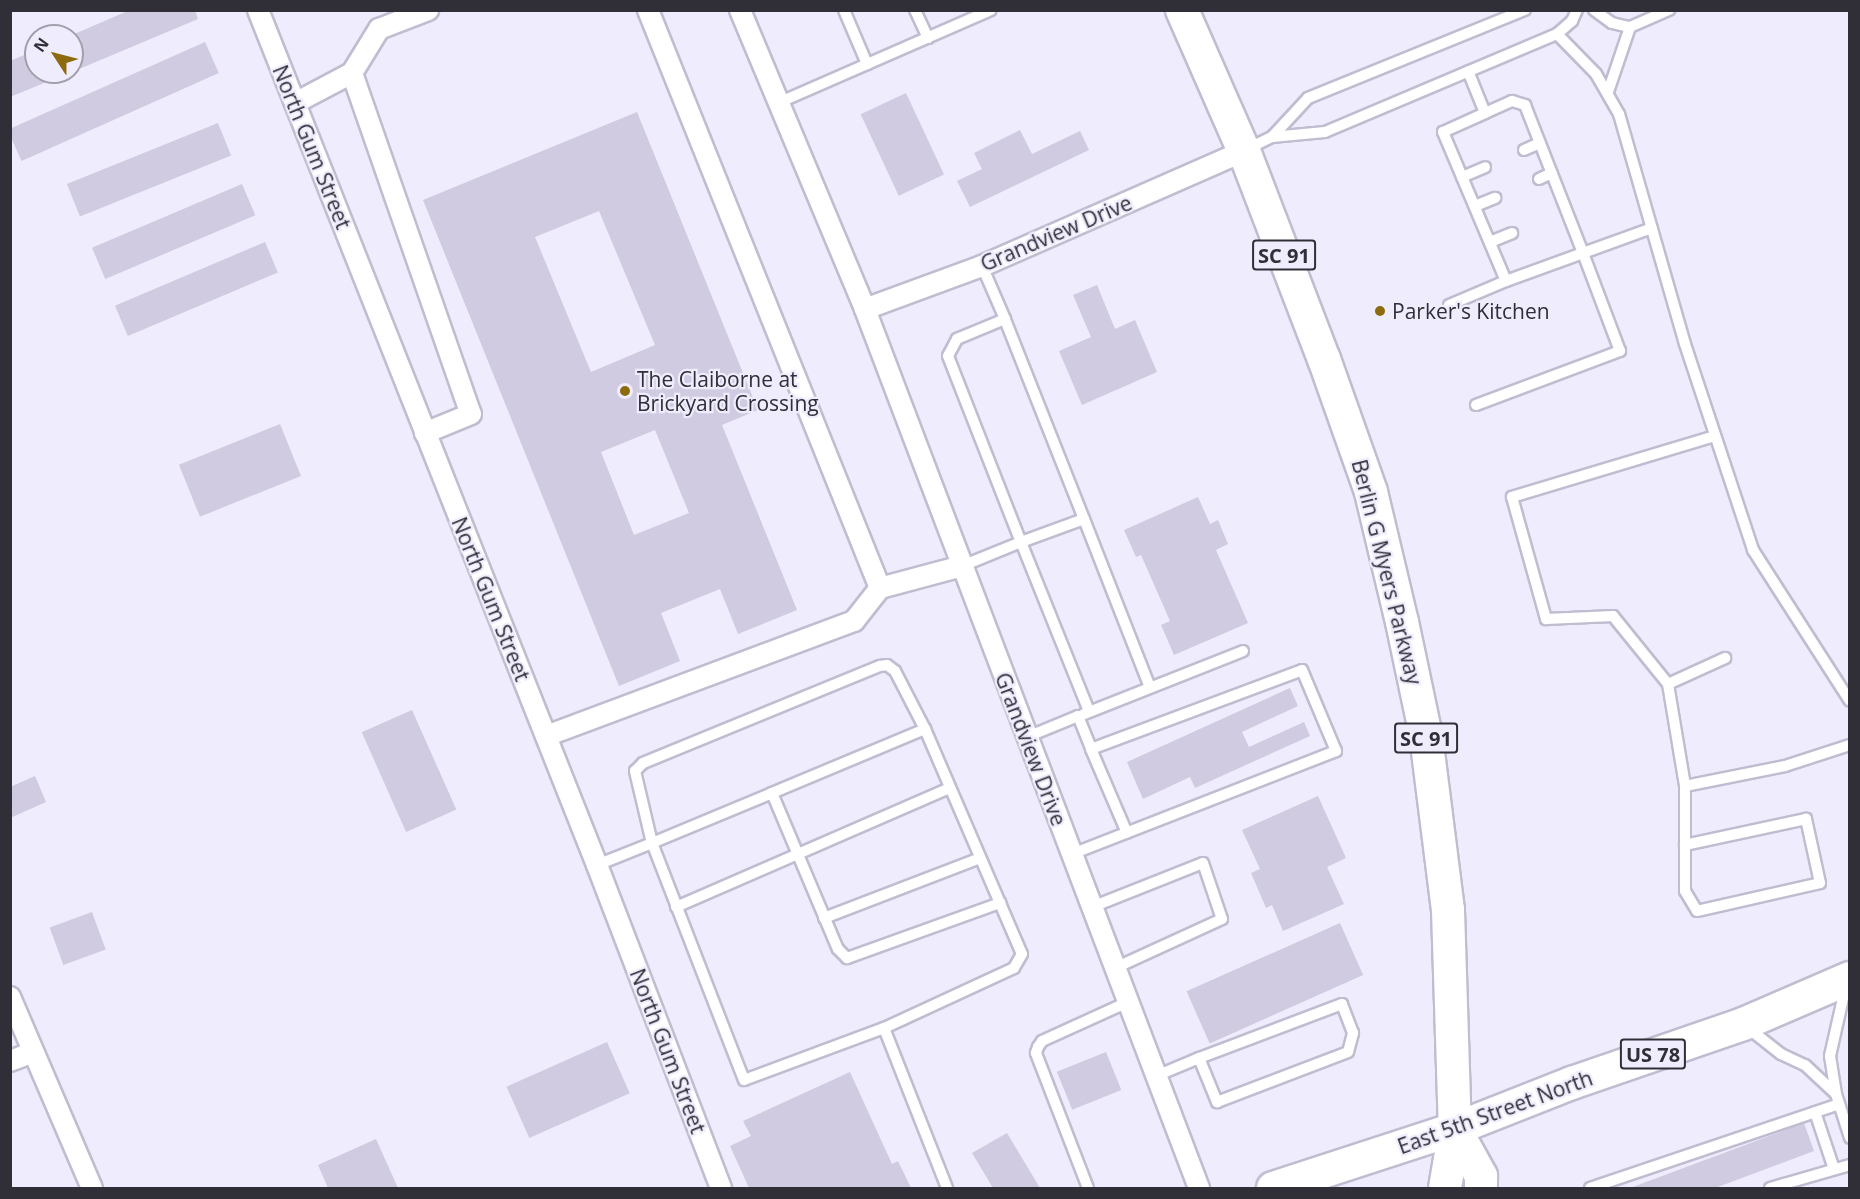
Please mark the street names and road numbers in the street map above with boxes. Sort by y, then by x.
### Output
street label: North Gum Street [268,61,356,233]
street label: Grandview Drive [977,190,1135,276]
road number: SC 91 [1251,238,1317,272]
street label: Berlin G Myers Parkway [1347,457,1427,687]
street label: North Gum Street [447,513,535,685]
street label: Grandview Drive [990,669,1072,829]
road number: SC 91 [1393,721,1459,755]
street label: North Gum Street [625,965,711,1137]
road number: US 78 [1618,1037,1688,1071]
street label: East 5th Street North [1394,1065,1596,1159]

